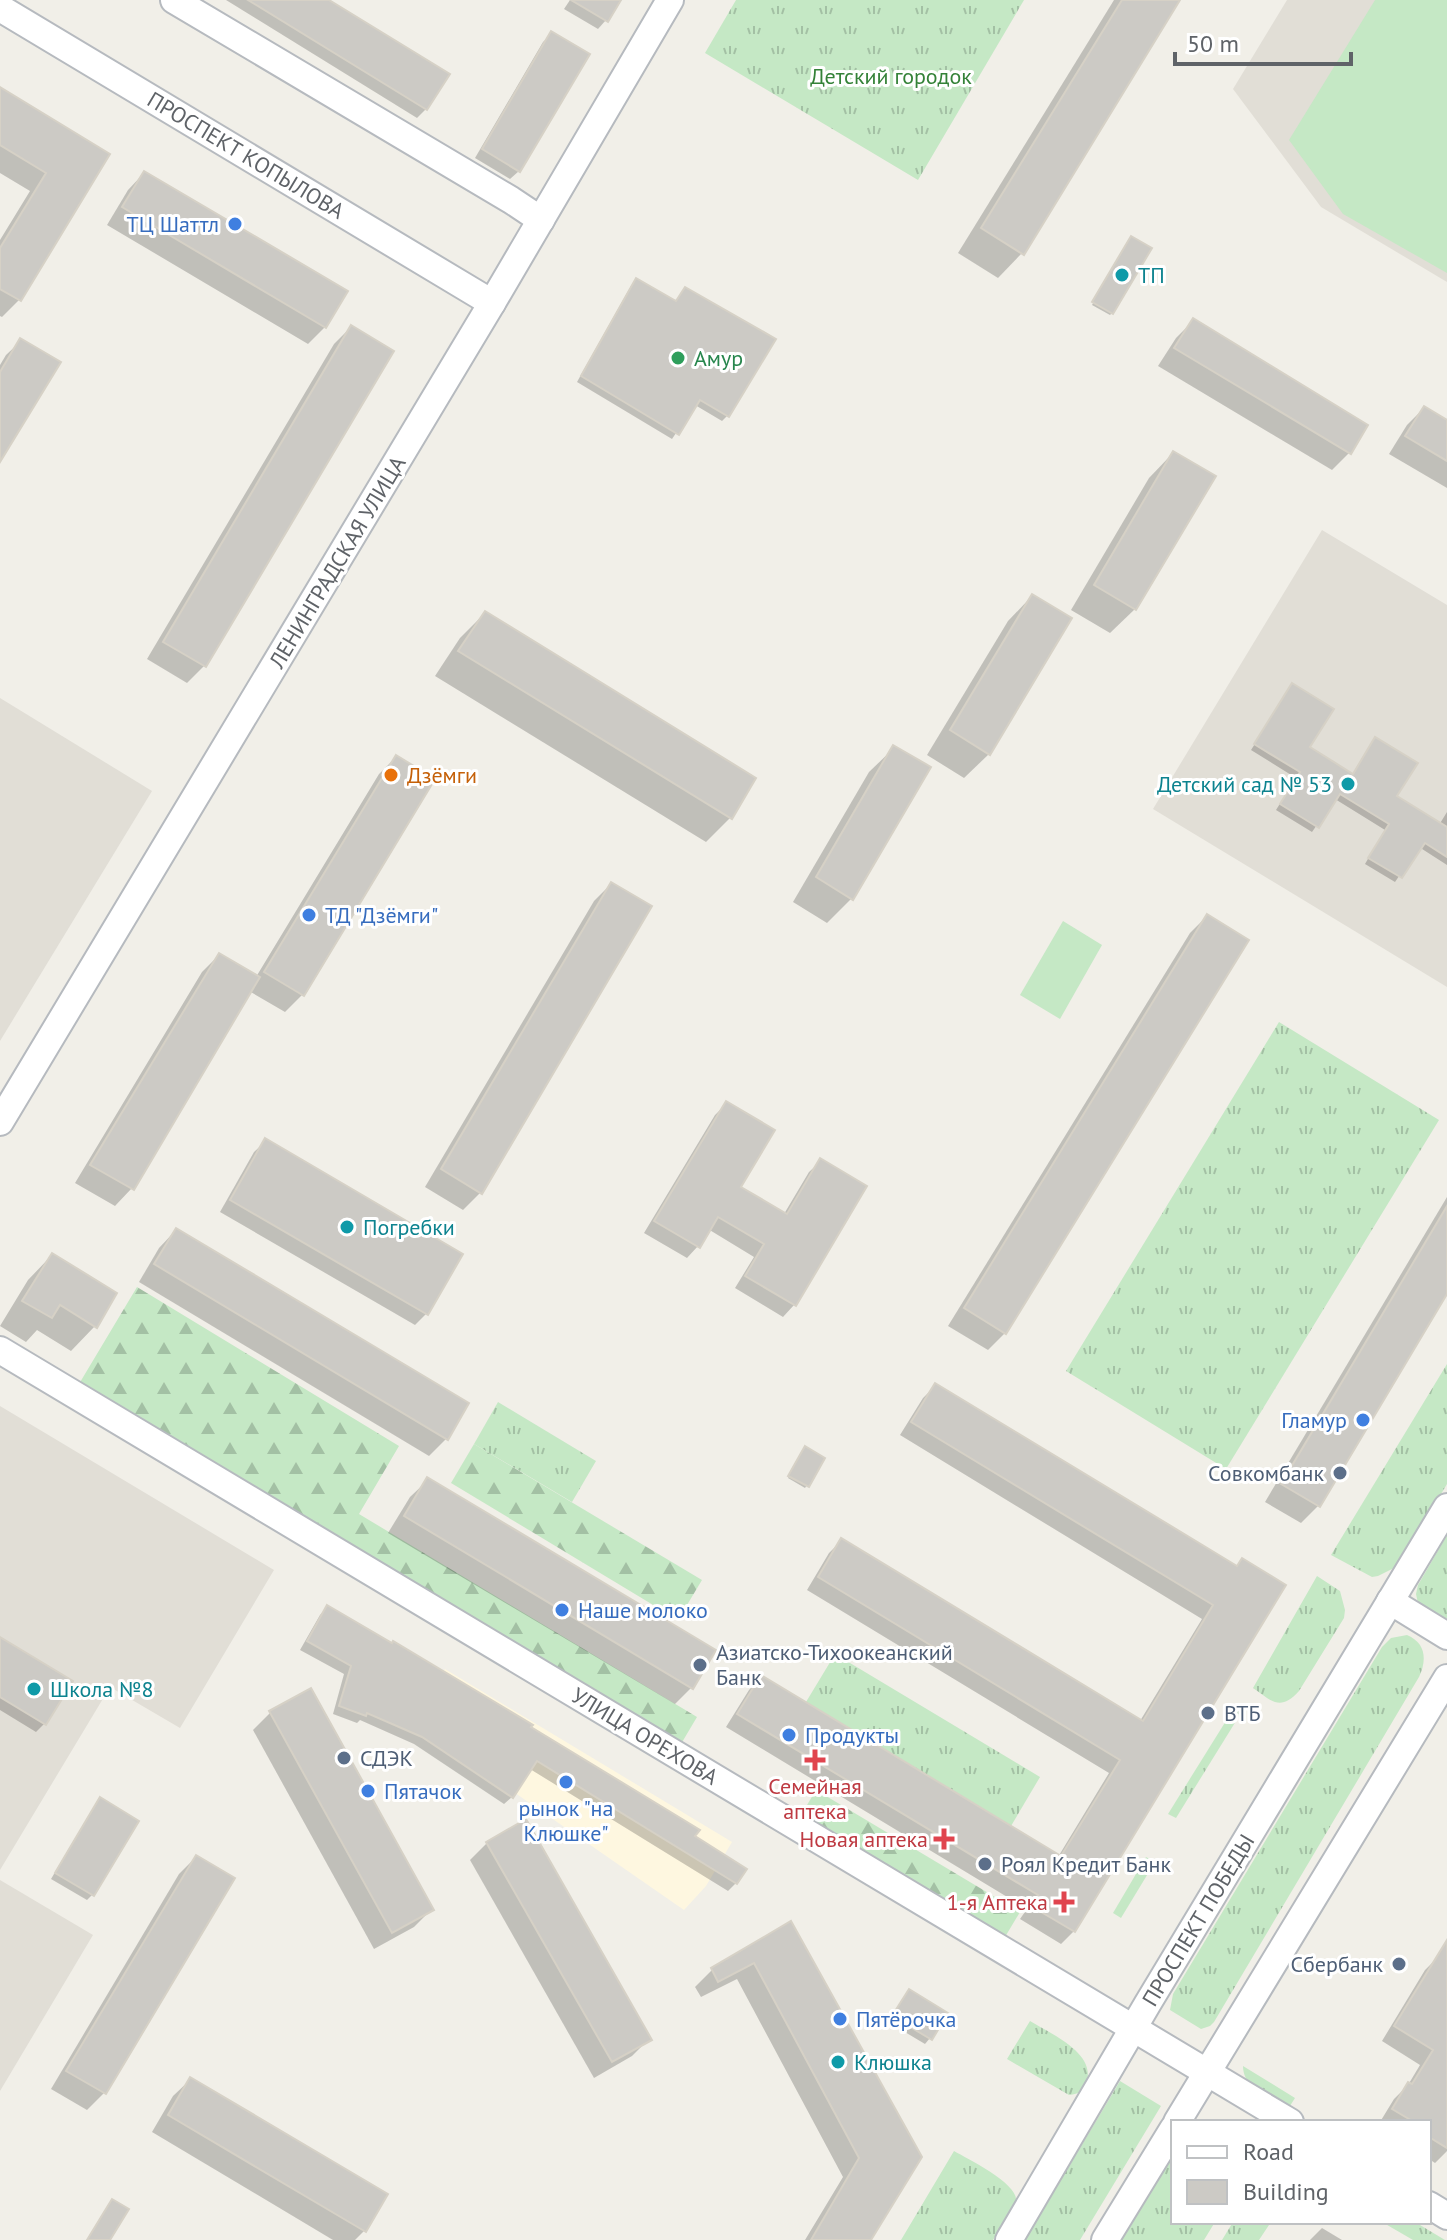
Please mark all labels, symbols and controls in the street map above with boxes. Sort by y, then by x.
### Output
scale bar [1175,16,1351,66]
text: 50 m [1187,28,1239,59]
park label: Детский городок [810,62,972,90]
street label: ПРОСПЕКТ КОПЫЛОВА [142,85,350,225]
place label: ТЦ Шаттл [127,210,219,238]
marker: ТЦ Шаттл [226,215,244,233]
place label: ТП [1138,261,1165,289]
marker: ТП [1113,266,1131,284]
place label: Амур [694,344,743,372]
marker: Амур [669,349,687,367]
street label: ЛЕНИНГРАДСКАЯ УЛИЦА [262,451,412,674]
place label: Дзёмги [407,761,477,789]
marker: Дзёмги [382,766,400,784]
place label: Детский сад № 53 [1157,770,1332,798]
marker: Детский сад № 53 [1339,775,1357,793]
place label: ТД "Дзёмги" [325,901,438,929]
marker: ТД "Дзёмги" [300,906,318,924]
place label: Погребки [363,1213,455,1241]
marker: Погребки [338,1218,356,1236]
place label: Гламур [1281,1406,1347,1434]
marker: Гламур [1354,1411,1372,1429]
place label: Совкомбанк [1208,1459,1324,1487]
marker: Совкомбанк [1331,1464,1349,1482]
place label: Наше молоко [578,1596,708,1624]
marker: Наше молоко [553,1601,571,1619]
place label: Азиатско-Тихоокеанский Банк [716,1638,953,1691]
marker: Азиатско-Тихоокеанский Банк [691,1656,709,1674]
place label: Школа №8 [50,1675,154,1703]
marker: Школа №8 [25,1680,43,1698]
street label: УЛИЦА ОРЕХОВА [567,1681,723,1791]
place label: ВТБ [1224,1699,1261,1727]
marker: ВТБ [1199,1704,1217,1722]
place label: Продукты [805,1721,899,1749]
marker: Продукты [780,1726,798,1744]
place label: СДЭК [360,1744,413,1772]
marker: СДЭК [335,1749,353,1767]
marker: Семейная аптека [806,1751,824,1769]
place label: Семейная аптека [768,1772,862,1825]
marker: рынок "на Клюшке" [557,1773,575,1791]
place label: Пятачок [384,1777,462,1805]
marker: Пятачок [359,1782,377,1800]
place label: рынок "на Клюшке" [519,1794,613,1847]
place label: Новая аптека [800,1825,928,1853]
street label: ПРОСПЕКТ ПОБЕДЫ [1136,1829,1260,2011]
marker: Новая аптека [935,1830,953,1848]
place label: Роял Кредит Банк [1001,1850,1171,1878]
marker: Роял Кредит Банк [976,1855,994,1873]
place label: 1-я Аптека [947,1888,1048,1916]
marker: 1-я Аптека [1055,1893,1073,1911]
place label: Сбербанк [1290,1950,1383,1978]
marker: Сбербанк [1390,1955,1408,1973]
place label: Пятёрочка [856,2005,956,2033]
marker: Пятёрочка [831,2010,849,2028]
place label: Клюшка [854,2048,932,2076]
marker: Клюшка [829,2053,847,2071]
legend [1171,2120,1431,2224]
text: Road [1243,2136,1294,2167]
text: Building [1243,2176,1329,2207]

